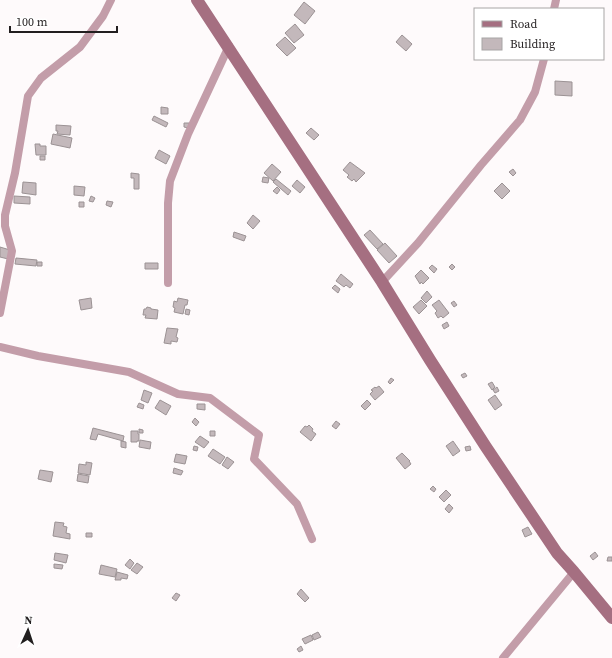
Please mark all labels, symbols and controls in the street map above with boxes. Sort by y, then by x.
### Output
scale bar [10,8,117,34]
legend [474,8,604,60]
text: 100 m [16,14,48,30]
text: Road [510,16,537,32]
text: Building [510,36,555,52]
north arrow [8,610,48,650]
text: N [24,613,33,628]

